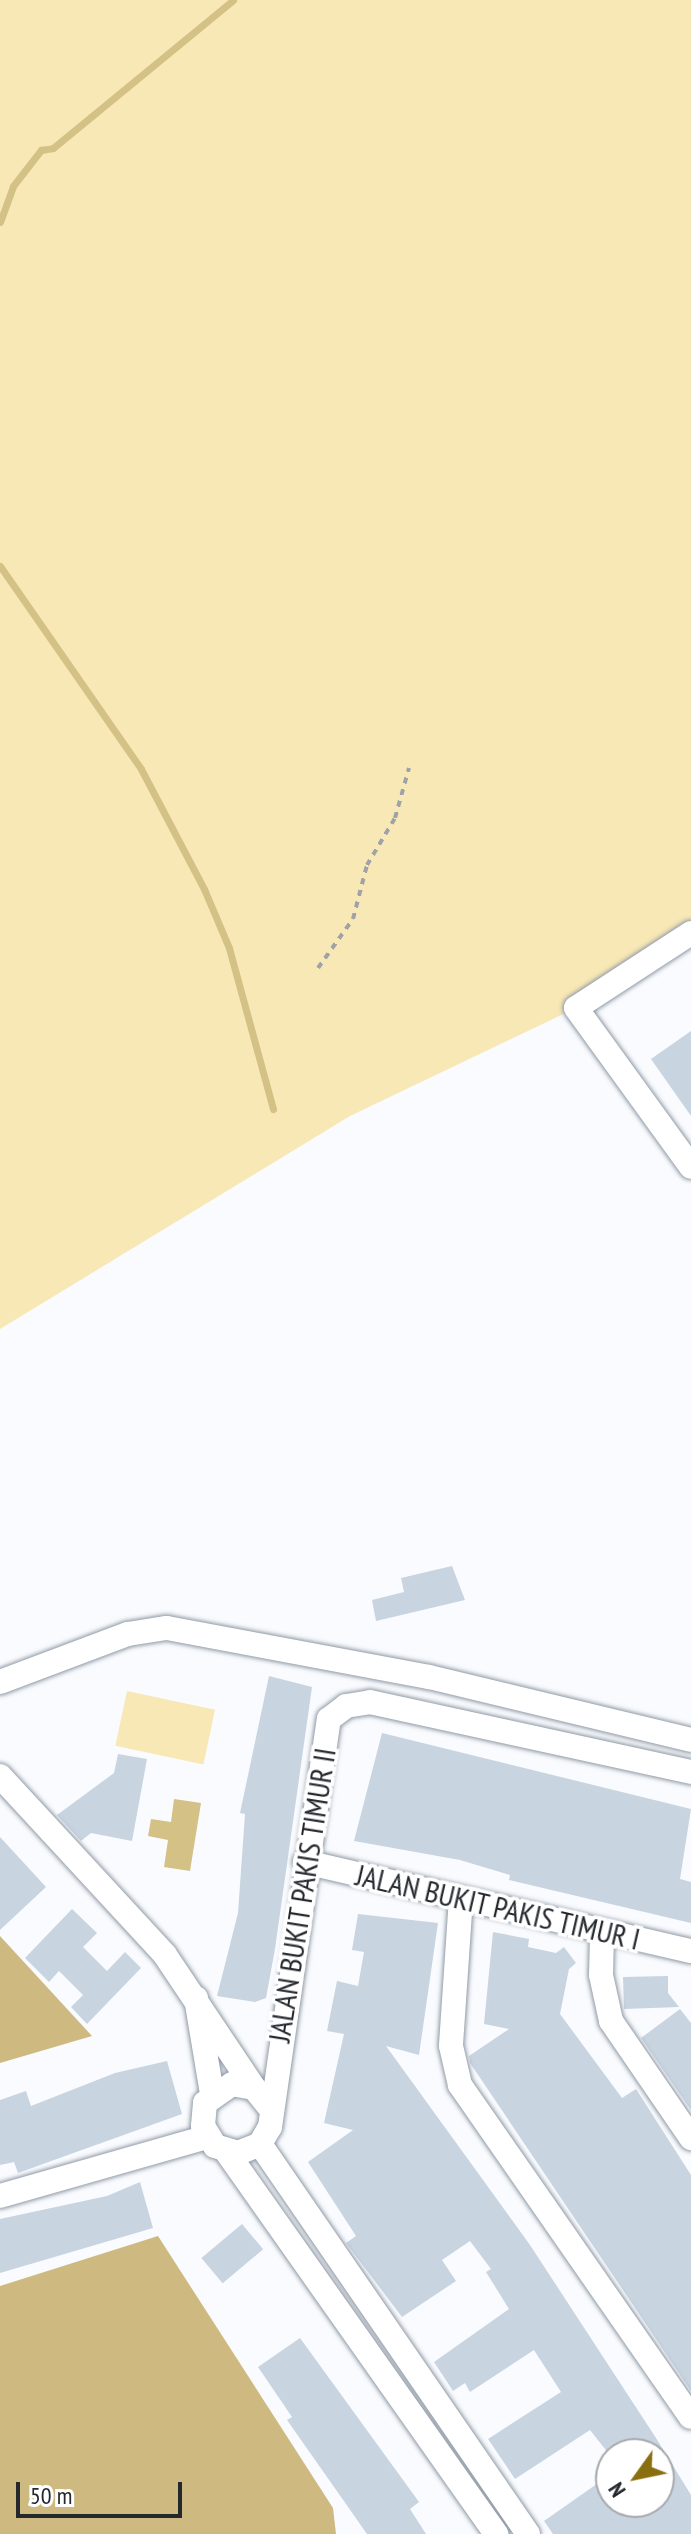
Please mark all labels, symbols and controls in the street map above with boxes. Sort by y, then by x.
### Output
street label: JALAN BUKIT PAKIS TIMUR II [261,1745,343,2045]
street label: JALAN BUKIT PAKIS TIMUR I [352,1857,644,1957]
north arrow [595,2438,675,2518]
scale bar [20,2466,186,2516]
text: N [602,2477,632,2503]
text: 50 m [30,2480,72,2511]

